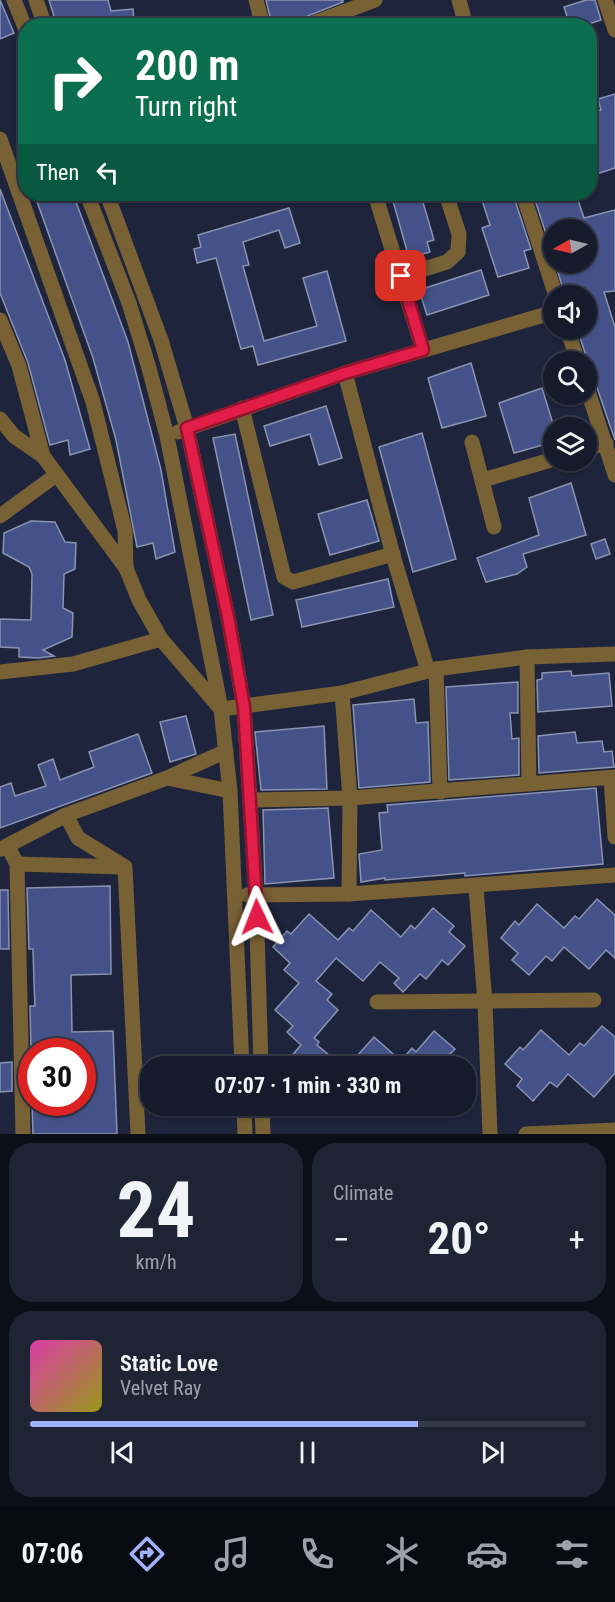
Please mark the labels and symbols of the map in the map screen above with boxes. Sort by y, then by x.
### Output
north arrow [543,219,597,273]
pin [375,250,426,301]
position arrow [225,885,289,949]
speed limit sign: 30 [18,1038,96,1116]

